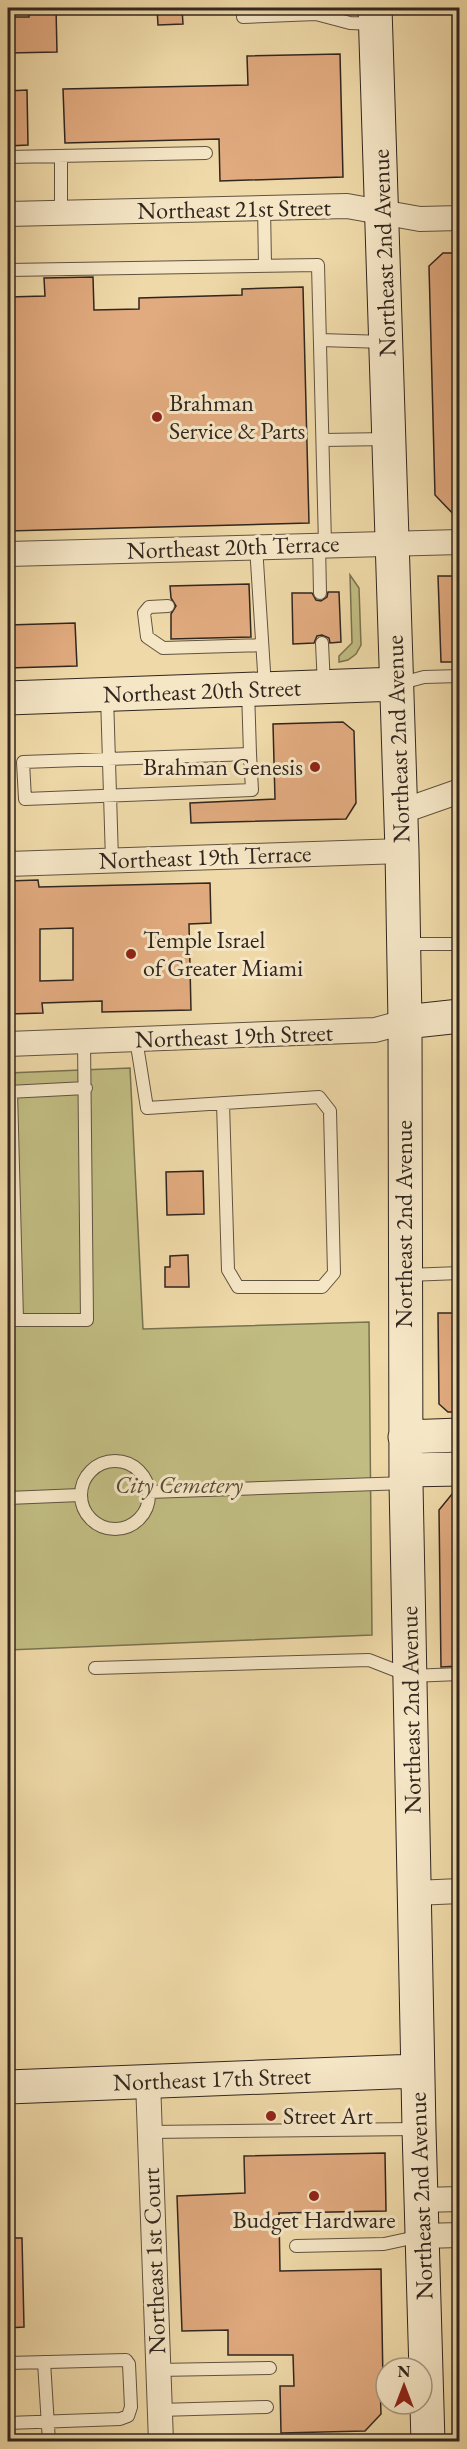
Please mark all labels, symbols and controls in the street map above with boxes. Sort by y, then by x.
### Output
street label: Northeast 2nd Avenue [364,149,403,357]
street label: Northeast 21st Street [137,191,332,226]
place label: Brahman Service & Parts [169,387,305,446]
marker: Brahman Service & Parts [150,410,164,424]
street label: Northeast 20th Terrace [126,527,340,566]
street label: Northeast 2nd Avenue [378,635,417,843]
street label: Northeast 20th Street [102,672,302,709]
place label: Brahman Genesis [143,751,303,782]
marker: Brahman Genesis [308,760,322,774]
street label: Northeast 19th Terrace [98,837,312,876]
place label: Temple Israel of Greater Miami [143,924,303,983]
marker: Temple Israel of Greater Miami [124,947,138,961]
street label: Northeast 19th Street [134,1017,334,1054]
street label: Northeast 2nd Avenue [388,1120,419,1328]
park label: City Cemetery [115,1469,243,1500]
street label: Northeast 2nd Avenue [393,1606,428,1814]
street label: Northeast 17th Street [112,2060,312,2097]
street label: Northeast 2nd Avenue [401,2092,440,2300]
place label: Street Art [283,2100,373,2131]
marker: Street Art [264,2109,278,2123]
street label: Northeast 1st Court [135,2167,172,2355]
marker: Budget Hardware [307,2189,321,2203]
place label: Budget Hardware [232,2204,396,2235]
north arrow [374,2356,434,2416]
text: N [398,2361,411,2382]

